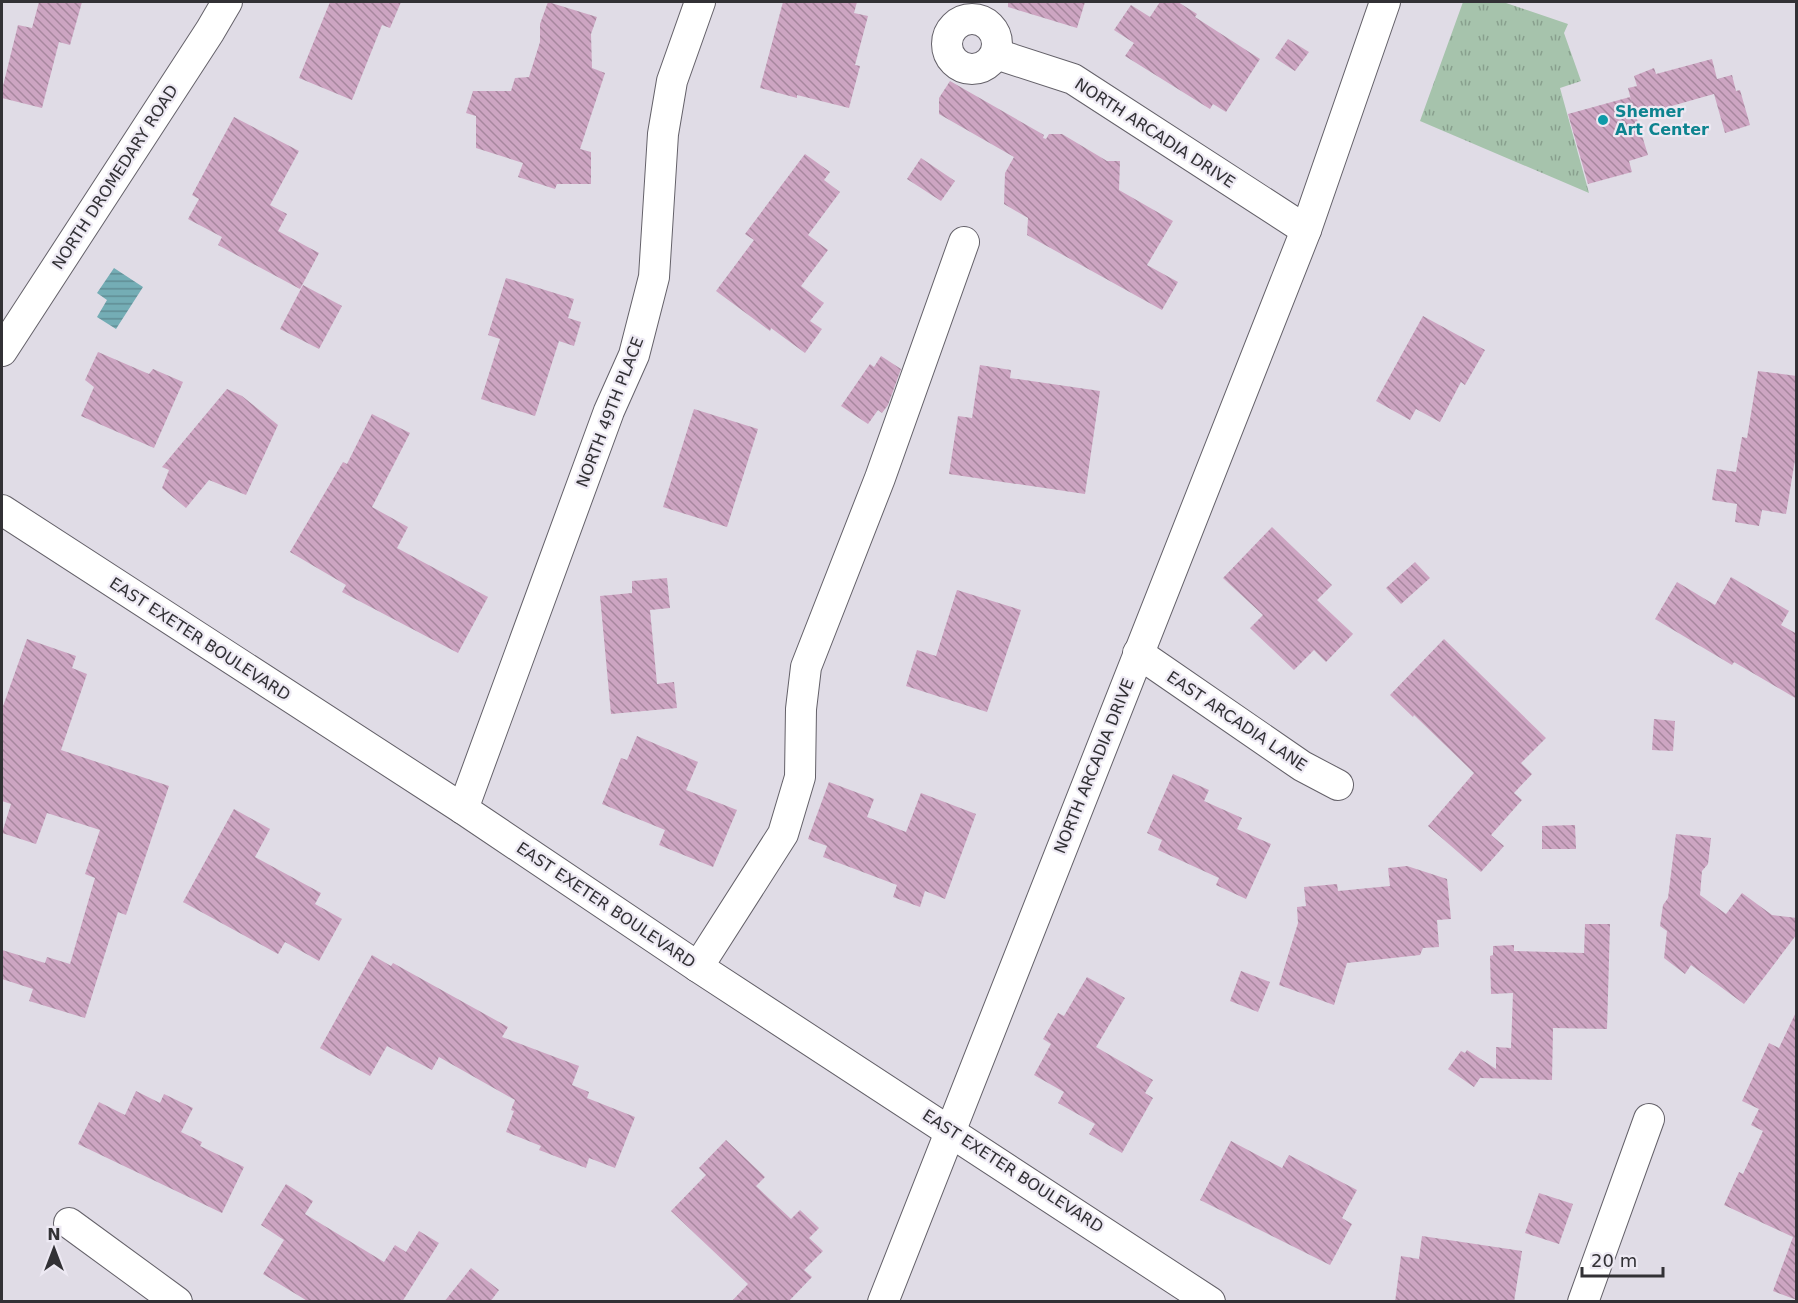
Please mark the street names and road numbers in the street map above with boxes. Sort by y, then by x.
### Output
street label: NORTH ARCADIA DRIVE [1071,74,1239,192]
street label: NORTH DROMEDARY ROAD [48,81,182,273]
street label: NORTH 49TH PLACE [573,334,647,490]
street label: EAST EXETER BOULEVARD [106,573,294,705]
street label: EAST ARCADIA LANE [1163,667,1311,775]
street label: NORTH ARCADIA DRIVE [1050,676,1138,856]
street label: EAST EXETER BOULEVARD [513,838,699,972]
street label: EAST EXETER BOULEVARD [919,1105,1107,1237]

